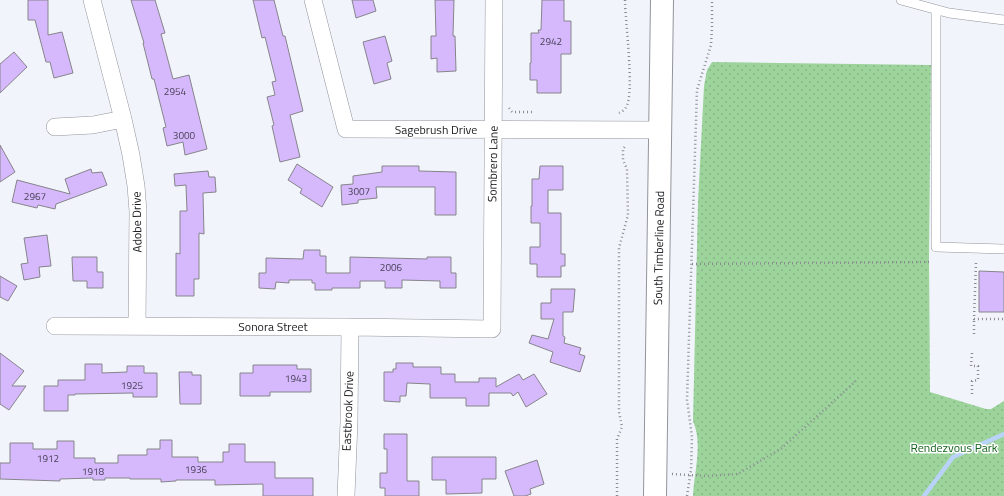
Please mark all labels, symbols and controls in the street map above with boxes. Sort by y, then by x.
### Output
house number: 2942 [540,34,562,49]
house number: 2954 [164,84,187,99]
street label: Sagebrush Drive [395,120,477,139]
street label: Sombrero Lane [482,126,503,202]
house number: 3000 [173,128,196,143]
house number: 3007 [348,184,370,199]
house number: 2967 [24,189,46,204]
street label: Adobe Drive [126,191,147,253]
street label: South Timberline Road [648,191,669,305]
house number: 2006 [380,260,403,275]
street label: Sonora Street [238,317,308,336]
house number: 1943 [285,371,307,386]
street label: Eastbrook Drive [337,371,358,451]
house number: 1925 [121,378,144,393]
park label: Rendezvous Park [910,438,998,457]
house number: 1912 [37,451,59,466]
house number: 1936 [185,462,208,477]
house number: 1918 [82,464,105,479]

